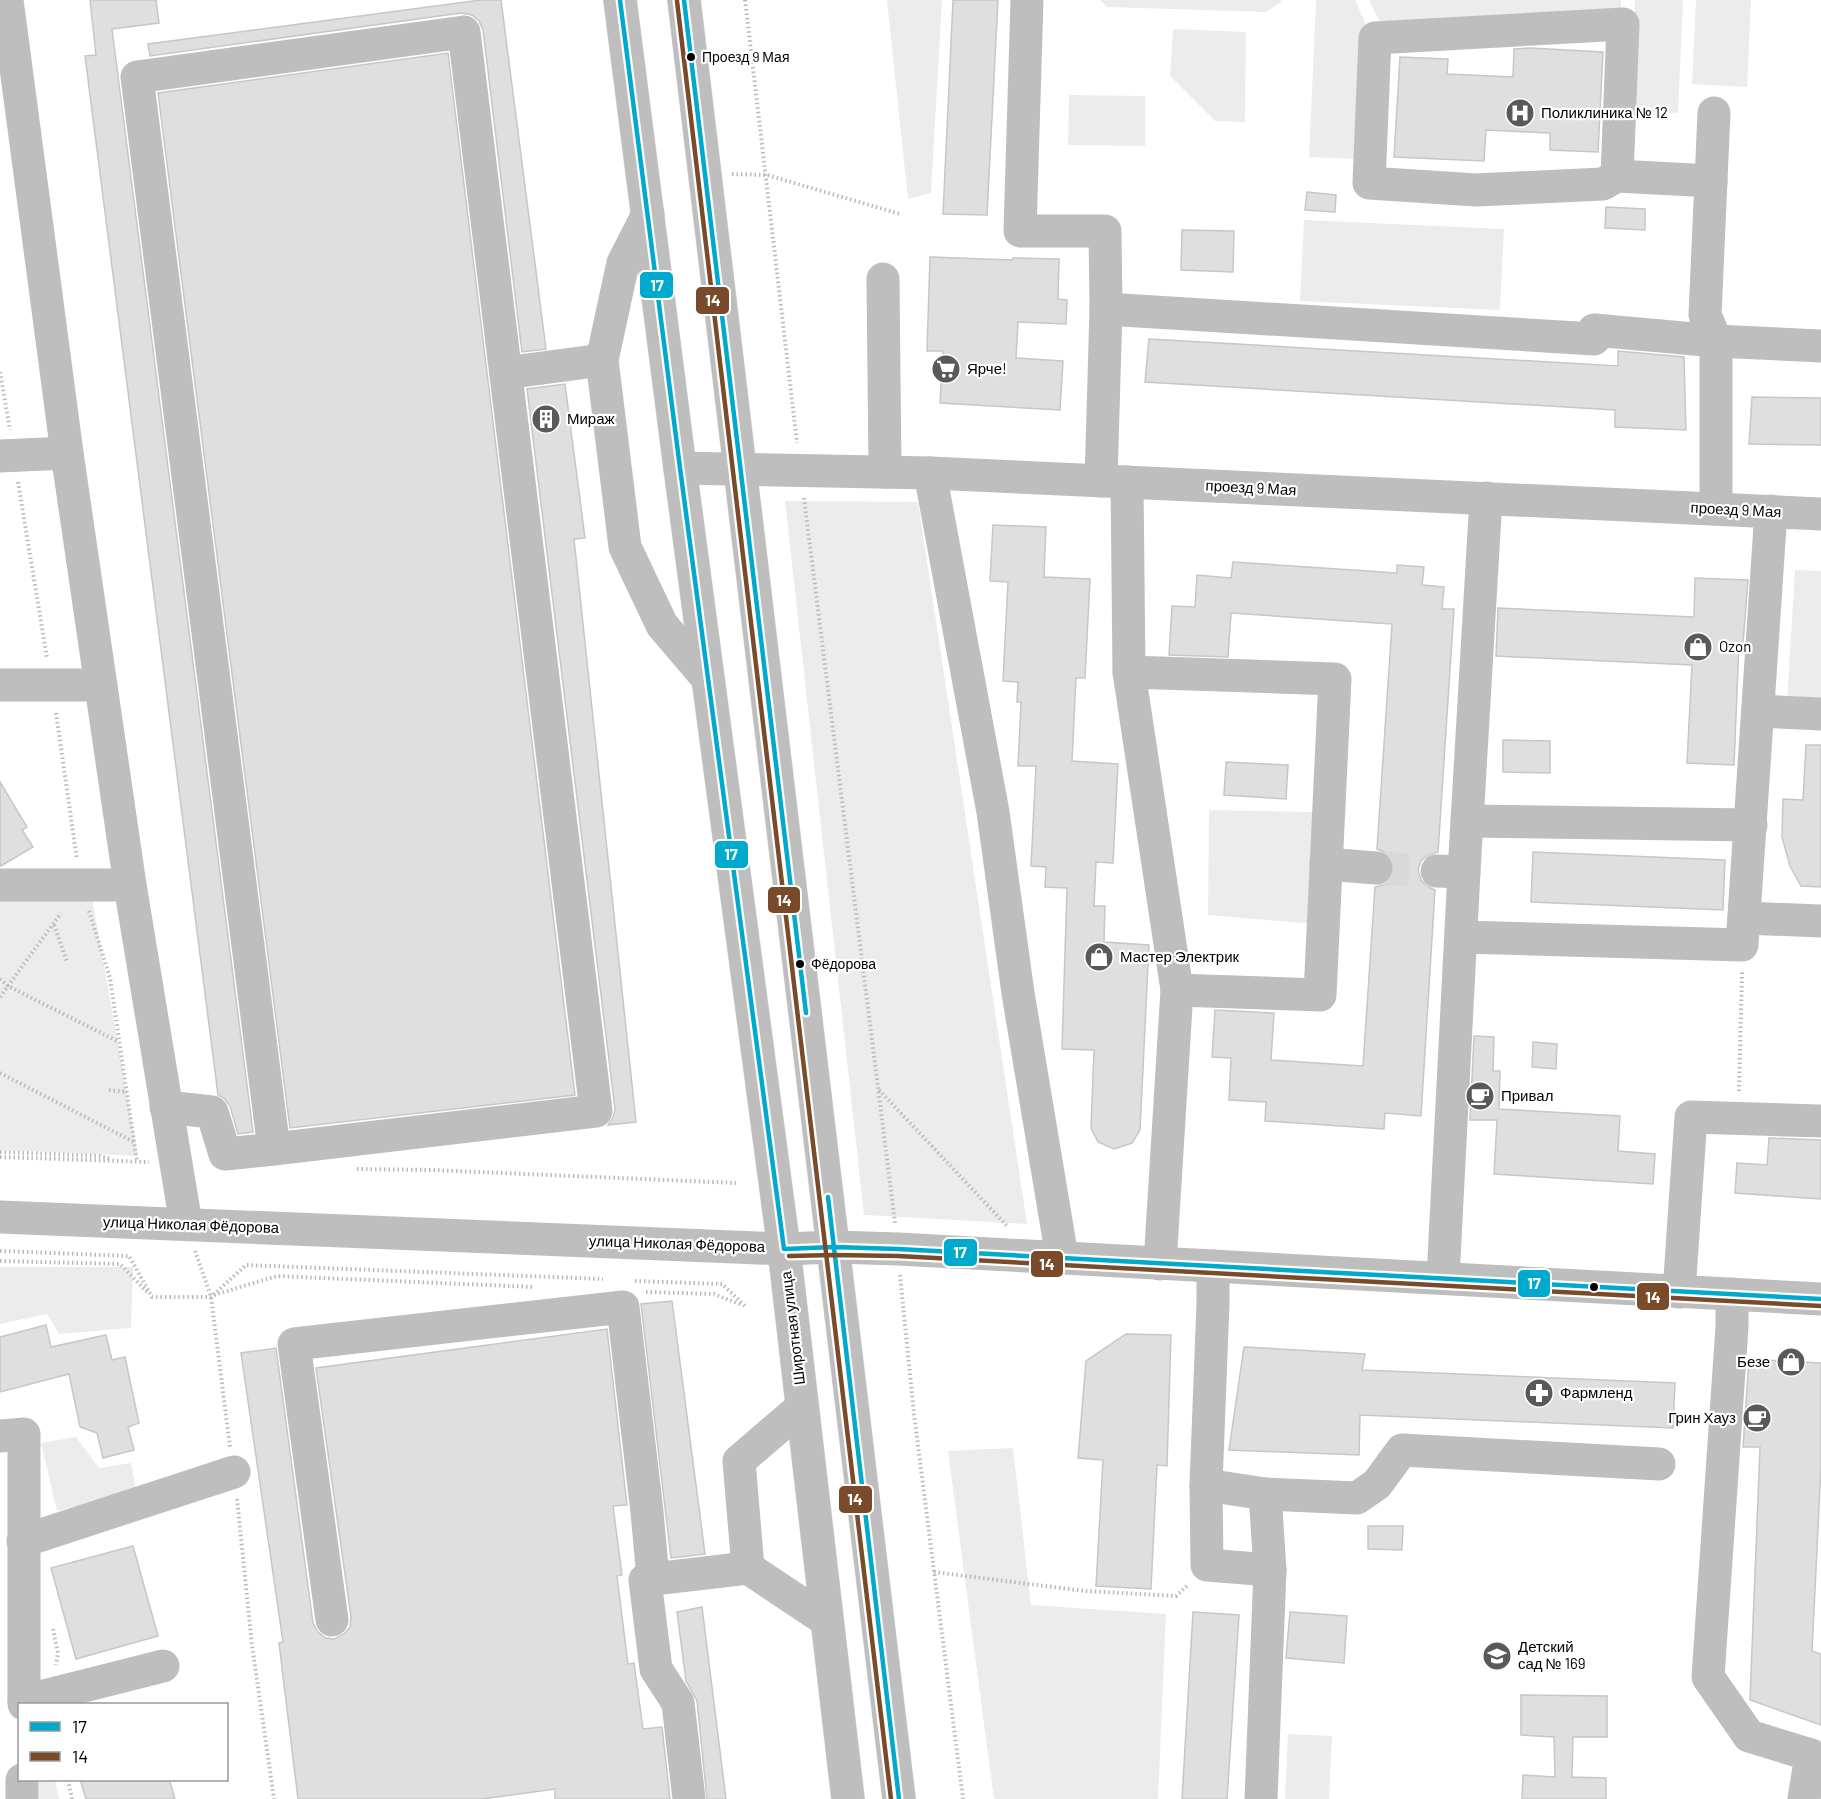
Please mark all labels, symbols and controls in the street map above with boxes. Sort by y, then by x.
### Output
place label: Проезд 9 Мая [702,48,789,65]
marker: Проезд 9 Мая [685,51,697,63]
hospital icon: Поликлиника № 12 [1504,97,1536,129]
place label: Поликлиника № 12 [1541,103,1668,121]
line badge: 17 [639,271,674,299]
text: 17 [650,275,664,294]
line badge: 14 [695,286,730,315]
text: 14 [705,290,721,309]
supermarket icon: Ярче! [930,353,962,385]
place label: Ярче! [967,359,1007,377]
building icon: Мираж [530,403,562,435]
place label: Мираж [567,409,615,427]
street label: проезд 9 Мая [1205,476,1297,498]
street label: проезд 9 Мая [1690,498,1782,520]
shop icon: Ozon [1682,631,1714,663]
place label: Ozon [1719,637,1751,655]
line badge: 17 [714,840,749,869]
text: 17 [724,844,738,863]
line badge: 14 [767,886,801,914]
text: 14 [776,890,792,909]
shop icon: Мастер Электрик [1083,941,1115,973]
place label: Мастер Электрик [1120,947,1240,965]
place label: Фёдорова [811,955,876,972]
marker: Фёдорова [794,958,806,970]
cafe icon: Привал [1464,1080,1496,1112]
place label: Привал [1501,1086,1553,1104]
street label: улица Николая Фёдорова [103,1212,280,1236]
street label: улица Николая Фёдорова [589,1231,766,1255]
line badge: 17 [943,1238,978,1267]
text: 17 [953,1242,967,1261]
line badge: 14 [1030,1250,1064,1278]
text: 14 [1039,1254,1055,1273]
line badge: 17 [1517,1269,1551,1298]
street label: Широтная улица [776,1270,808,1386]
text: 17 [1527,1273,1541,1292]
unlabelled marker [1588,1281,1600,1293]
line badge: 14 [1636,1282,1670,1311]
text: 14 [1645,1287,1661,1306]
shop icon: Безе [1775,1346,1807,1378]
place label: Безе [1737,1352,1770,1370]
pharmacy icon: Фармленд [1523,1377,1555,1409]
place label: Фармленд [1560,1383,1633,1401]
cafe icon: Грин Хауз [1741,1402,1773,1434]
place label: Грин Хауз [1668,1408,1736,1426]
line badge: 14 [838,1485,873,1514]
text: 14 [847,1489,863,1508]
place label: Детский сад № 169 [1518,1637,1585,1672]
school or university icon: Детский сад № 169 [1481,1640,1513,1672]
legend [18,1703,228,1781]
text: 17 [72,1715,87,1737]
text: 14 [72,1745,88,1767]

